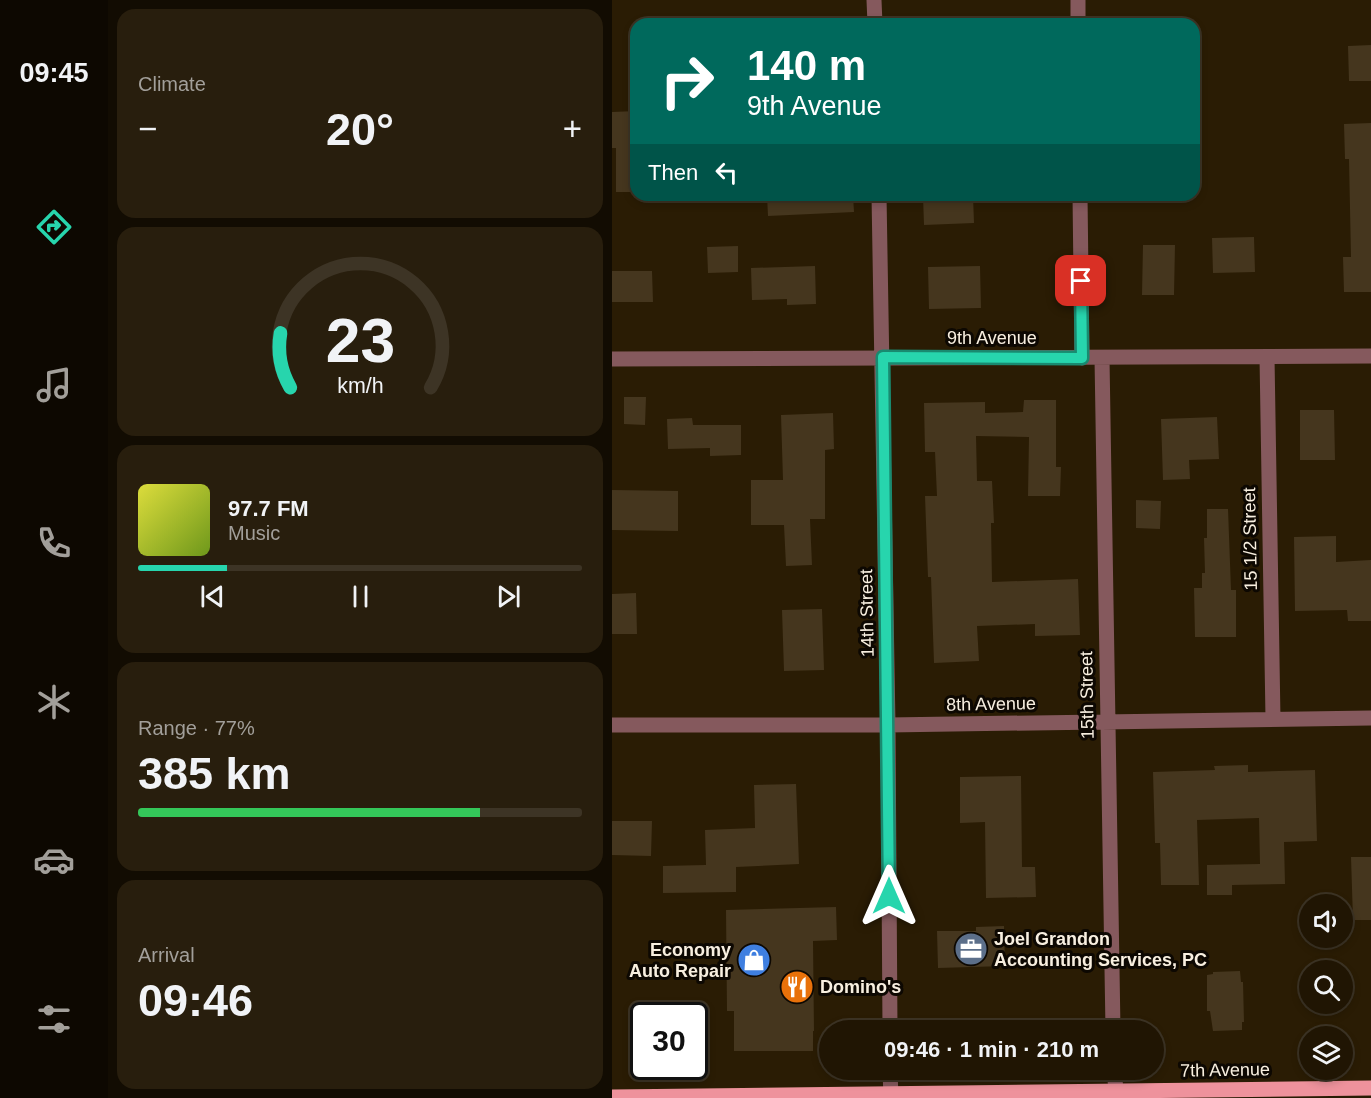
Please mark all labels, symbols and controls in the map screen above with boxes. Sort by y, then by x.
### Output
icon: right [648,42,726,120]
text: 140 m [747,42,866,89]
text: 09:45 [19,58,89,88]
text: Climate [138,73,206,95]
text: 9th Avenue [747,91,882,121]
text: 20° [326,104,394,155]
text: − [138,110,157,147]
text: + [563,110,582,147]
icon: left [710,156,743,189]
text: Then [648,160,698,185]
icon: directions [33,206,75,248]
pin [1055,255,1106,306]
icon: arrive [1064,264,1097,297]
text: 23 [325,306,395,375]
street label: 9th Avenue [947,328,1037,348]
icon: music [33,364,75,406]
text: km/h [337,375,383,399]
street label: 15 1/2 Street [1239,487,1261,591]
text: 97.7 FM [228,496,309,521]
icon: phone [33,522,75,564]
text: Music [228,522,280,544]
street label: 14th Street [856,569,878,657]
icon: previous [196,580,229,613]
icon: pause [344,580,377,613]
icon: next [492,580,525,613]
street label: 15th Street [1076,651,1098,739]
icon: climate [33,681,75,723]
street label: 8th Avenue [946,693,1036,715]
text: Range · 77% [138,717,255,739]
text: 385 km [138,748,291,799]
icon: car [33,839,75,881]
position arrow [857,864,921,928]
map controls [1299,894,1353,1080]
button: sound [1299,894,1353,948]
place label: Joel Grandon Accounting Services, PC [994,929,1207,970]
office icon: Joel Grandon Accounting Services, PC [953,931,989,967]
place label: Economy Auto Repair [629,940,731,981]
shop icon: Economy Auto Repair [736,942,772,978]
text: Arrival [138,944,195,966]
button: search [1299,960,1353,1014]
restaurant icon: Domino's [779,969,815,1005]
text: 09:46 [138,975,253,1026]
place label: Domino's [820,977,901,997]
icon: filters [33,998,75,1040]
speed limit sign: 30 [630,1002,708,1080]
button: layers [1299,1026,1353,1080]
text: 09:46 · 1 min · 210 m [884,1037,1099,1062]
street label: 7th Avenue [1180,1059,1270,1081]

